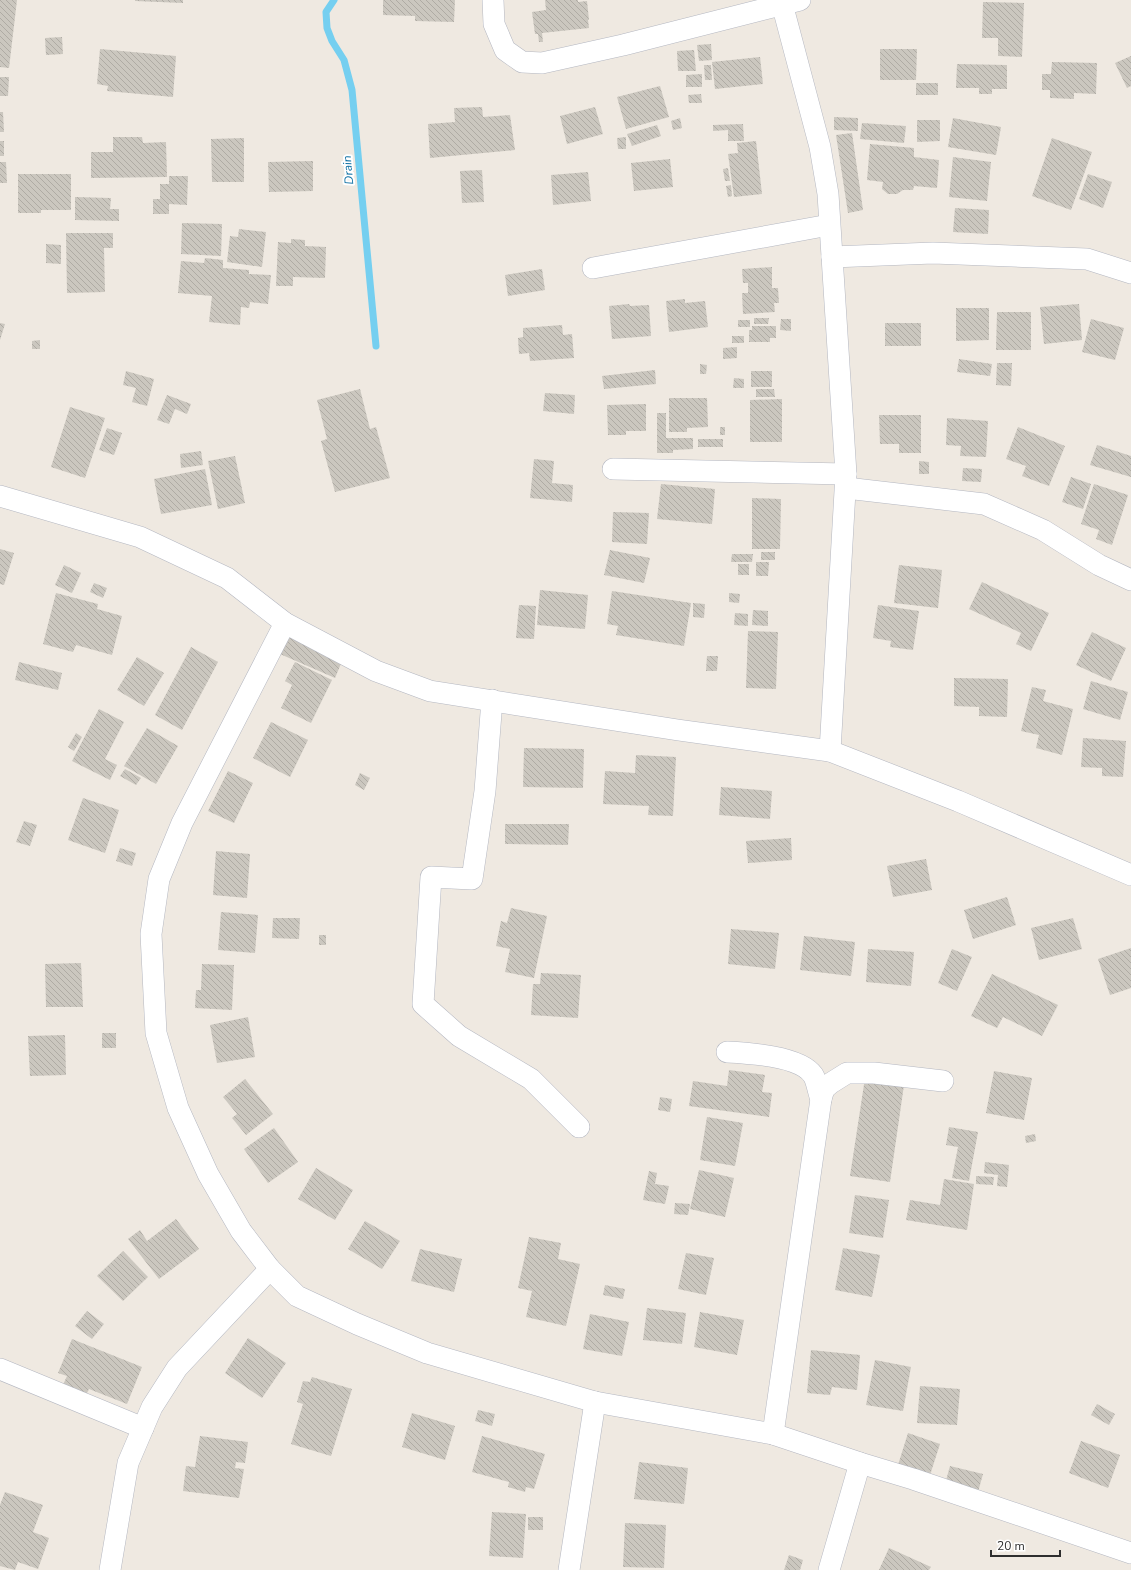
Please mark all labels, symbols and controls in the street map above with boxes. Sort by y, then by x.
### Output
water label: Drain [339,155,357,185]
scale bar [991,1532,1060,1558]
text: 20 m [997,1538,1025,1554]

